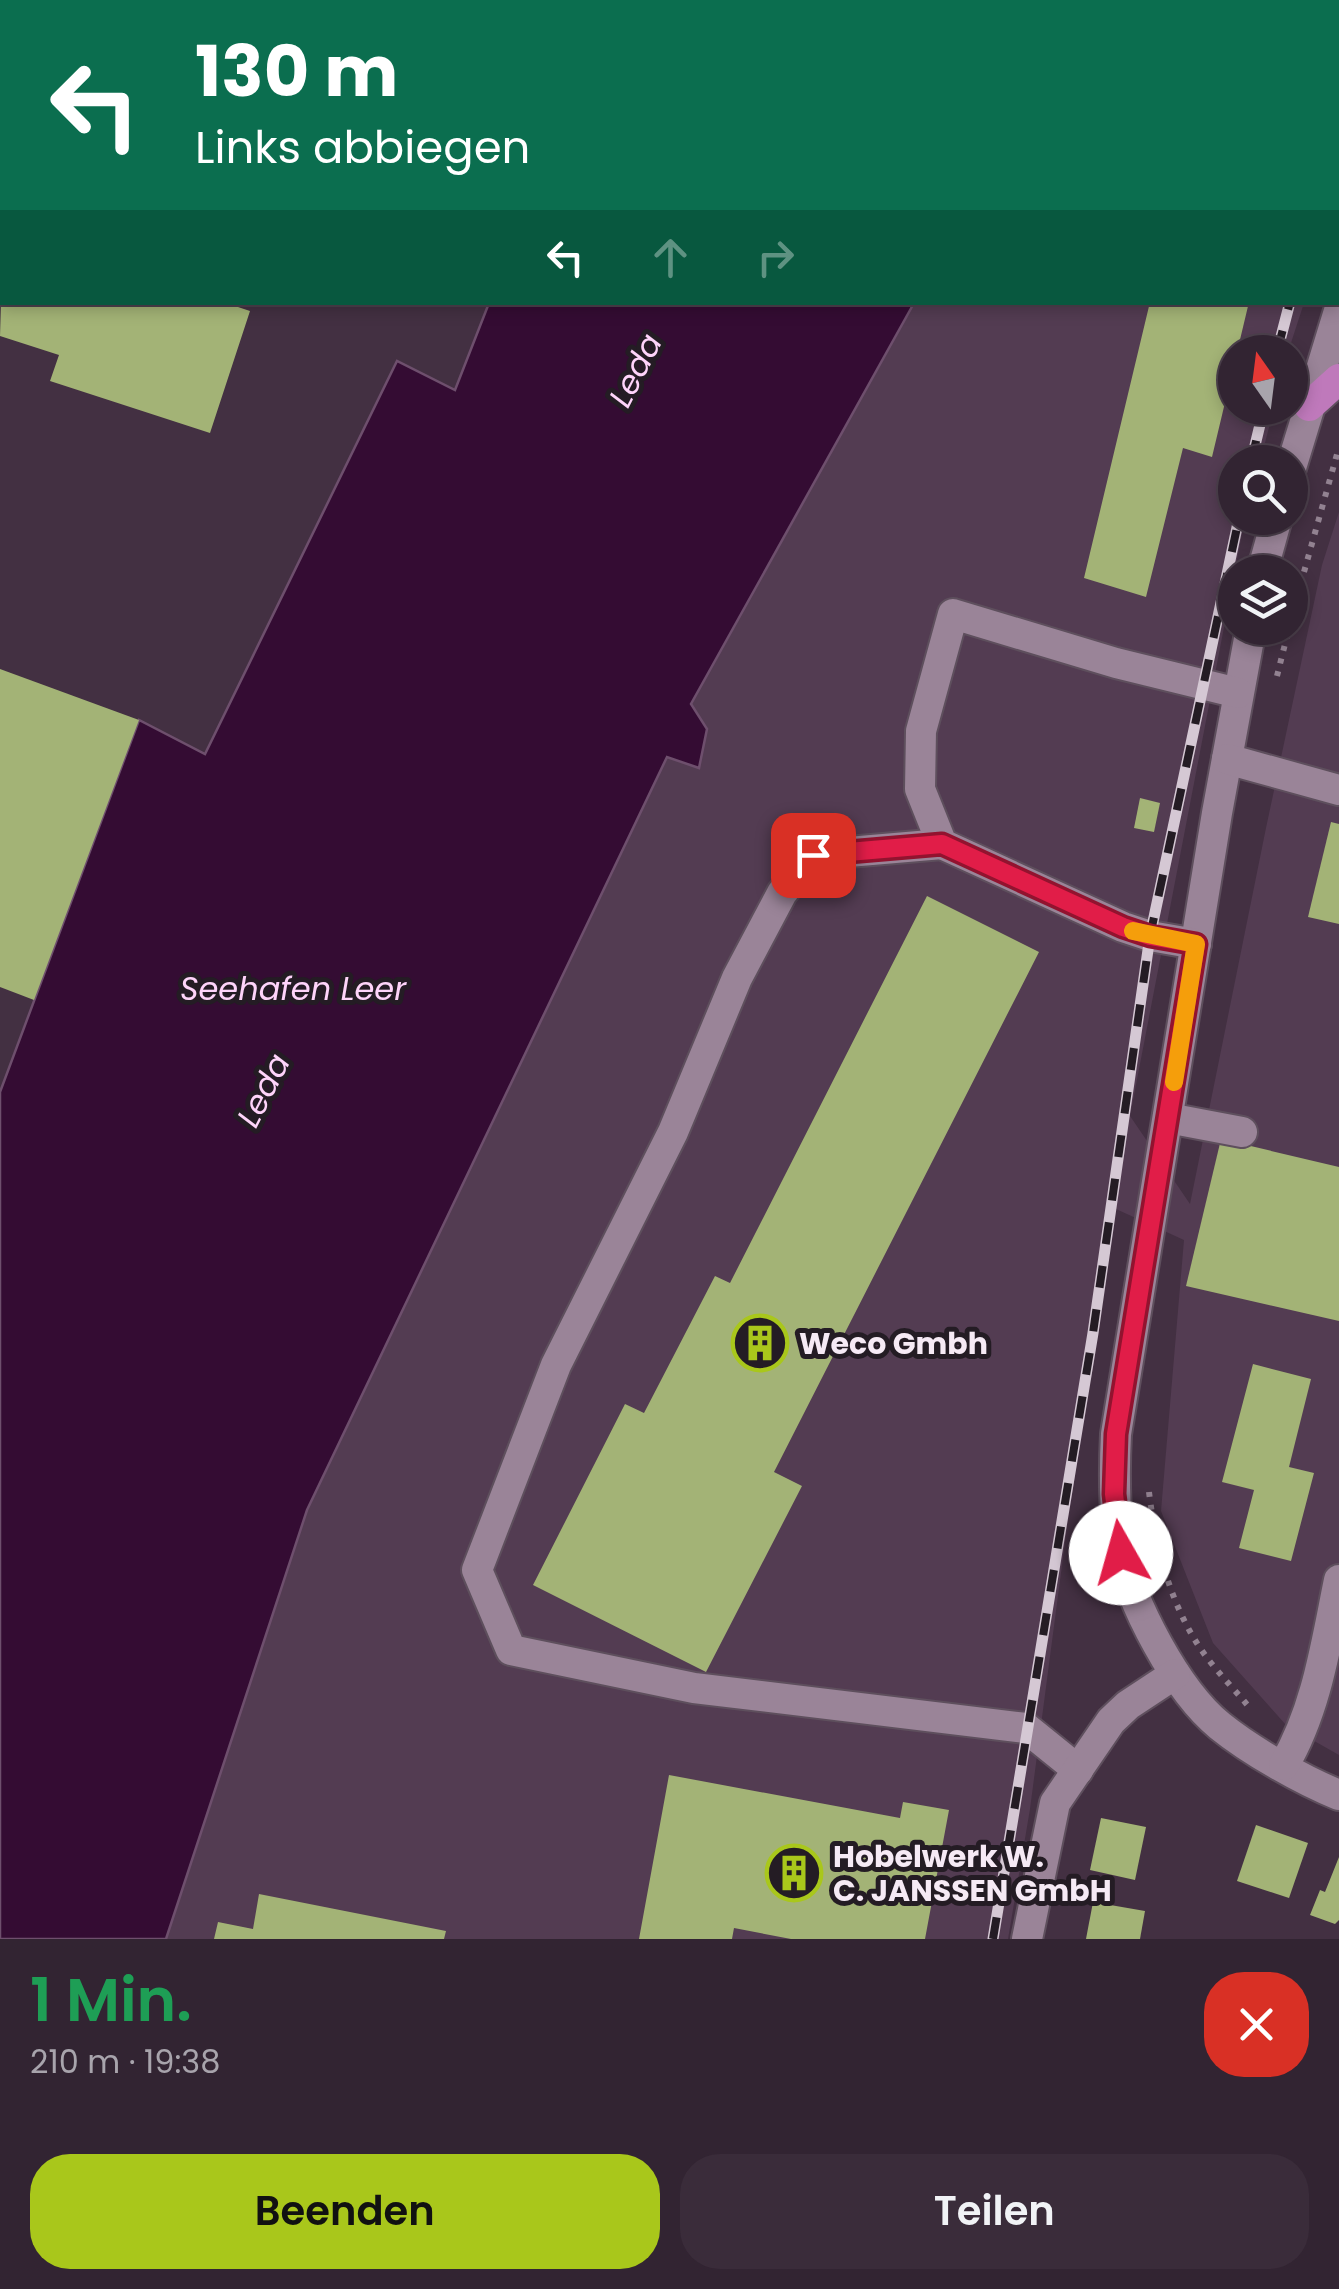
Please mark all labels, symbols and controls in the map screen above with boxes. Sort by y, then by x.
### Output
text: 130 m [195,22,398,121]
icon: left [30,40,160,170]
text: Links abbiegen [195,116,530,179]
icon: left [538,230,593,285]
icon: ahead [643,230,698,285]
icon: right [748,230,803,285]
water label: Leda [597,326,673,414]
north arrow [1218,335,1308,425]
map controls [1218,335,1308,645]
button: search [1218,445,1308,535]
button: layers [1218,555,1308,645]
pin [771,813,856,898]
icon: arrive [786,828,841,883]
water label: Seehafen Leer [180,966,407,1011]
water label: Leda [225,1046,301,1134]
building icon: Weco Gmbh [730,1313,790,1373]
place label: Weco Gmbh [799,1322,988,1365]
position arrow [1069,1501,1173,1605]
place label: Hobelwerk W. C. JANSSEN GmbH [833,1835,1112,1912]
building icon: Hobelwerk W. C. JANSSEN GmbH [764,1843,824,1903]
text: 1 Min. [30,1958,192,2042]
button: close [1204,1972,1309,2077]
text: 210 m · 19:38 [30,2039,220,2084]
button: Beenden [30,2154,660,2269]
button: Teilen [680,2154,1309,2269]

